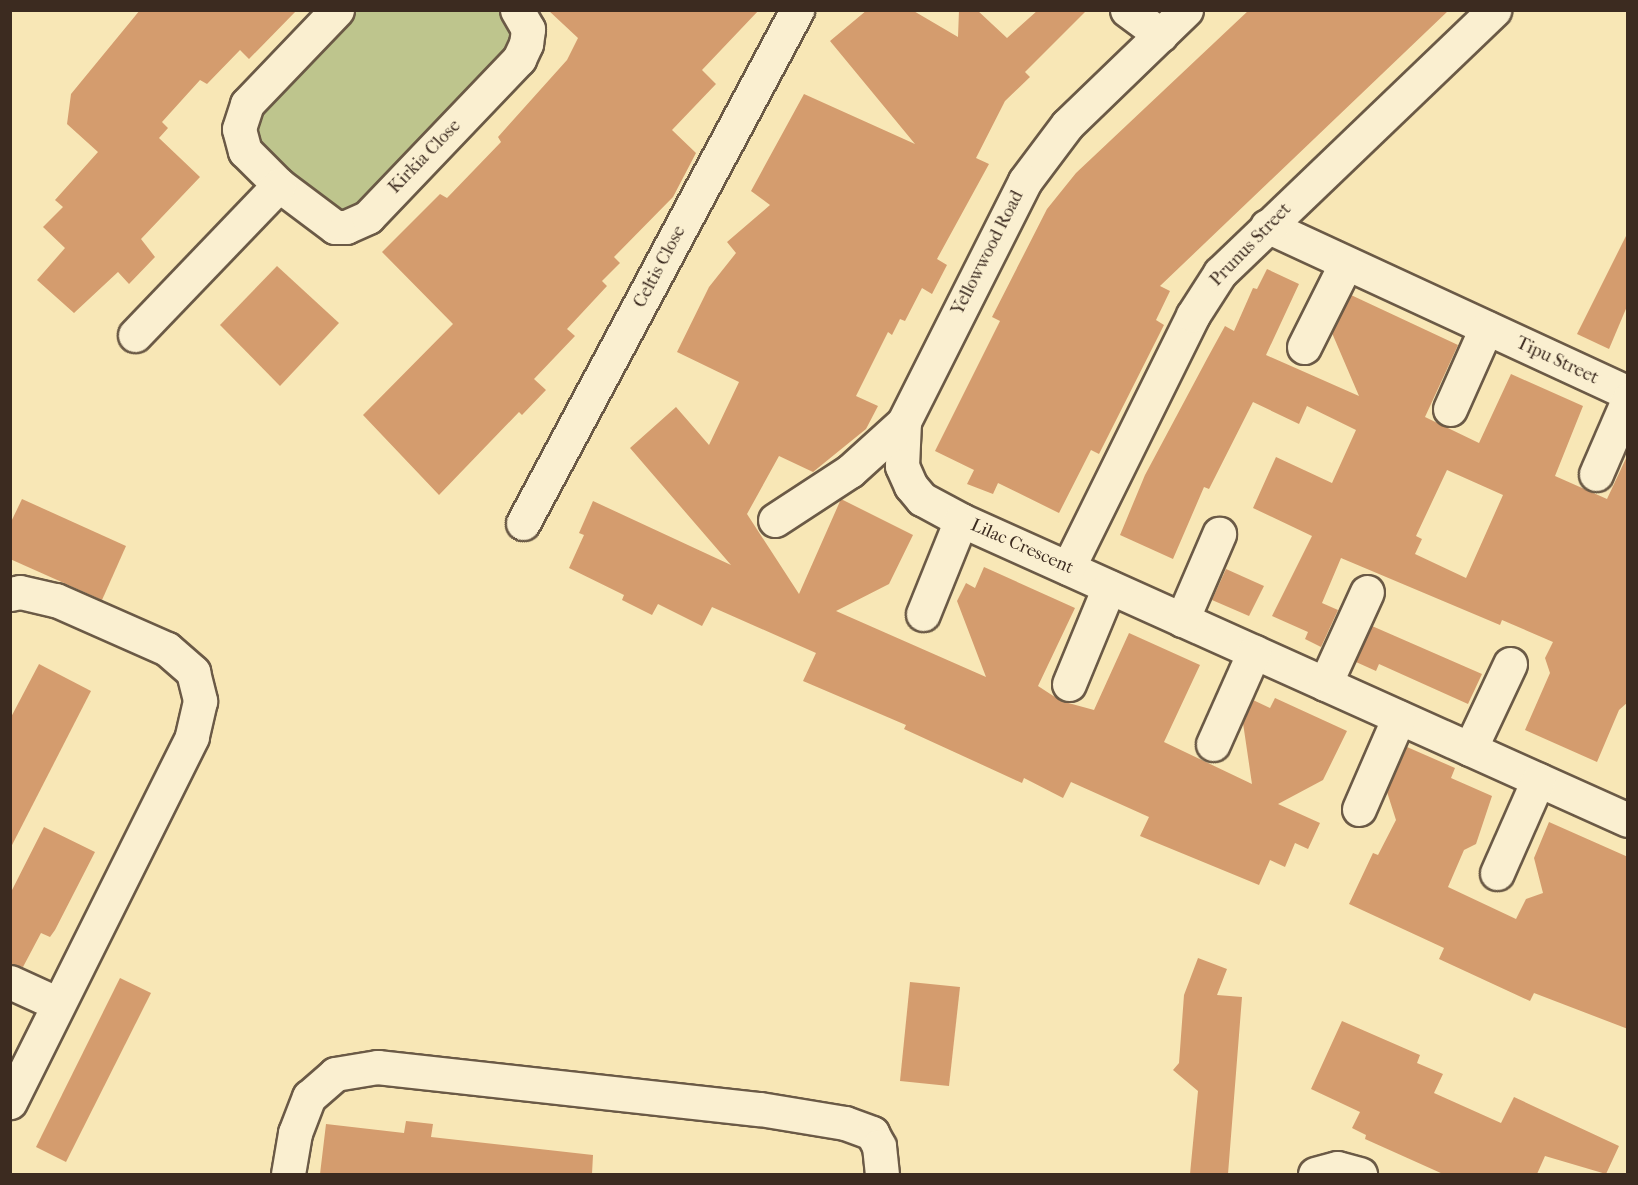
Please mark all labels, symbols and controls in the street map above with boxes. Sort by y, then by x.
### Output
street label: Kirkia Close [384,116,466,198]
street label: Yellowwood Road [947,187,1029,319]
street label: Prunus Street [1206,199,1296,291]
street label: Celtis Close [629,222,691,312]
street label: Tipu Street [1512,333,1602,389]
street label: Lilac Crescent [967,515,1077,579]

